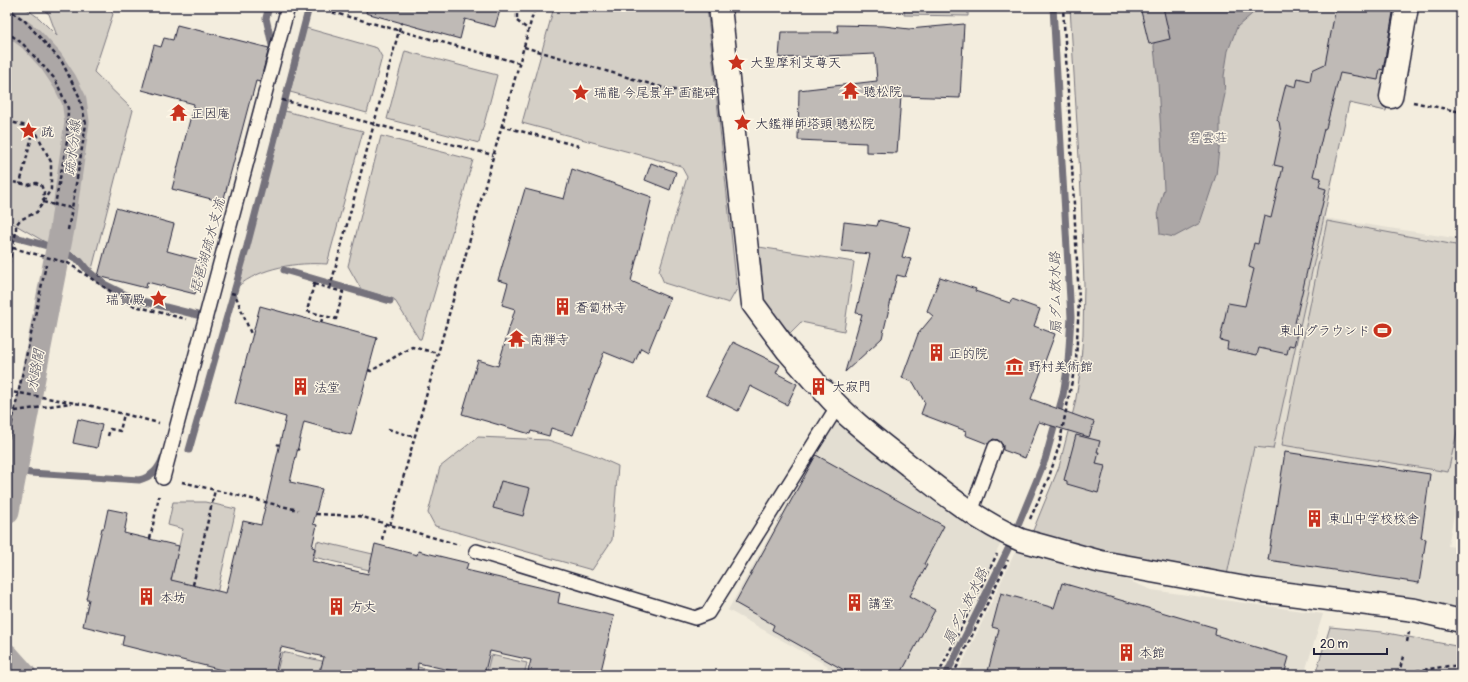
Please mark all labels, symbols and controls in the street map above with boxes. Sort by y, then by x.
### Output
place icon: 大聖摩利支尊天 [727,52,747,72]
place label: 大聖摩利支尊天 [750,55,841,71]
temple icon: 聴松院 [840,81,860,101]
place icon: 瑞龍 今尾景年 画龍碑 [571,82,591,102]
place label: 聴松院 [863,84,902,100]
place label: 瑞龍 今尾景年 画龍碑 [594,85,717,101]
temple icon: 正因庵 [168,103,188,123]
place label: 正因庵 [191,106,230,122]
place icon: 大鑑禅師塔頭 聴松院 [732,113,752,133]
place label: 大鑑禅師塔頭 聴松院 [755,116,875,132]
water label: 疏水分線 [61,118,84,177]
place icon: 疏 [18,121,38,141]
place label: 疏 [41,124,54,140]
park label: 碧雲荘 [1188,130,1228,146]
water label: 琵琶湖疏水支流 [187,196,229,296]
water label: 扇ダム放水路 [1046,250,1065,335]
place icon: 瑞寶殿 [148,289,168,309]
place label: 瑞寶殿 [106,292,145,308]
building icon: 蒼蔔林寺 [552,297,572,317]
place label: 蒼蔔林寺 [575,300,627,316]
sports icon: 東山グラウンド [1373,320,1393,340]
place label: 東山グラウンド [1279,323,1370,339]
temple icon: 南禅寺 [507,329,527,349]
place label: 南禅寺 [530,332,569,348]
building icon: 正的院 [926,343,946,363]
place label: 正的院 [949,346,988,362]
water label: 水路閣 [23,347,48,392]
museum icon: 野村美術館 [1005,356,1025,376]
place label: 野村美術館 [1028,359,1093,375]
building icon: 大寂門 [809,376,829,396]
building icon: 法堂 [291,377,311,397]
place label: 大寂門 [832,379,871,395]
place label: 法堂 [314,380,340,396]
building icon: 東山中学校校舎 [1305,508,1325,528]
place label: 東山中学校校舎 [1328,511,1419,527]
water label: 扇ダム放水路 [940,564,992,647]
building icon: 本坊 [137,587,157,607]
place label: 本坊 [160,590,186,606]
building icon: 講堂 [845,593,865,613]
building icon: 方丈 [327,596,347,616]
place label: 講堂 [868,596,894,612]
place label: 方丈 [350,599,376,615]
scale bar [1314,630,1387,656]
text: 20 m [1320,637,1349,652]
building icon: 本館 [1116,642,1136,662]
place label: 本館 [1139,645,1165,661]

